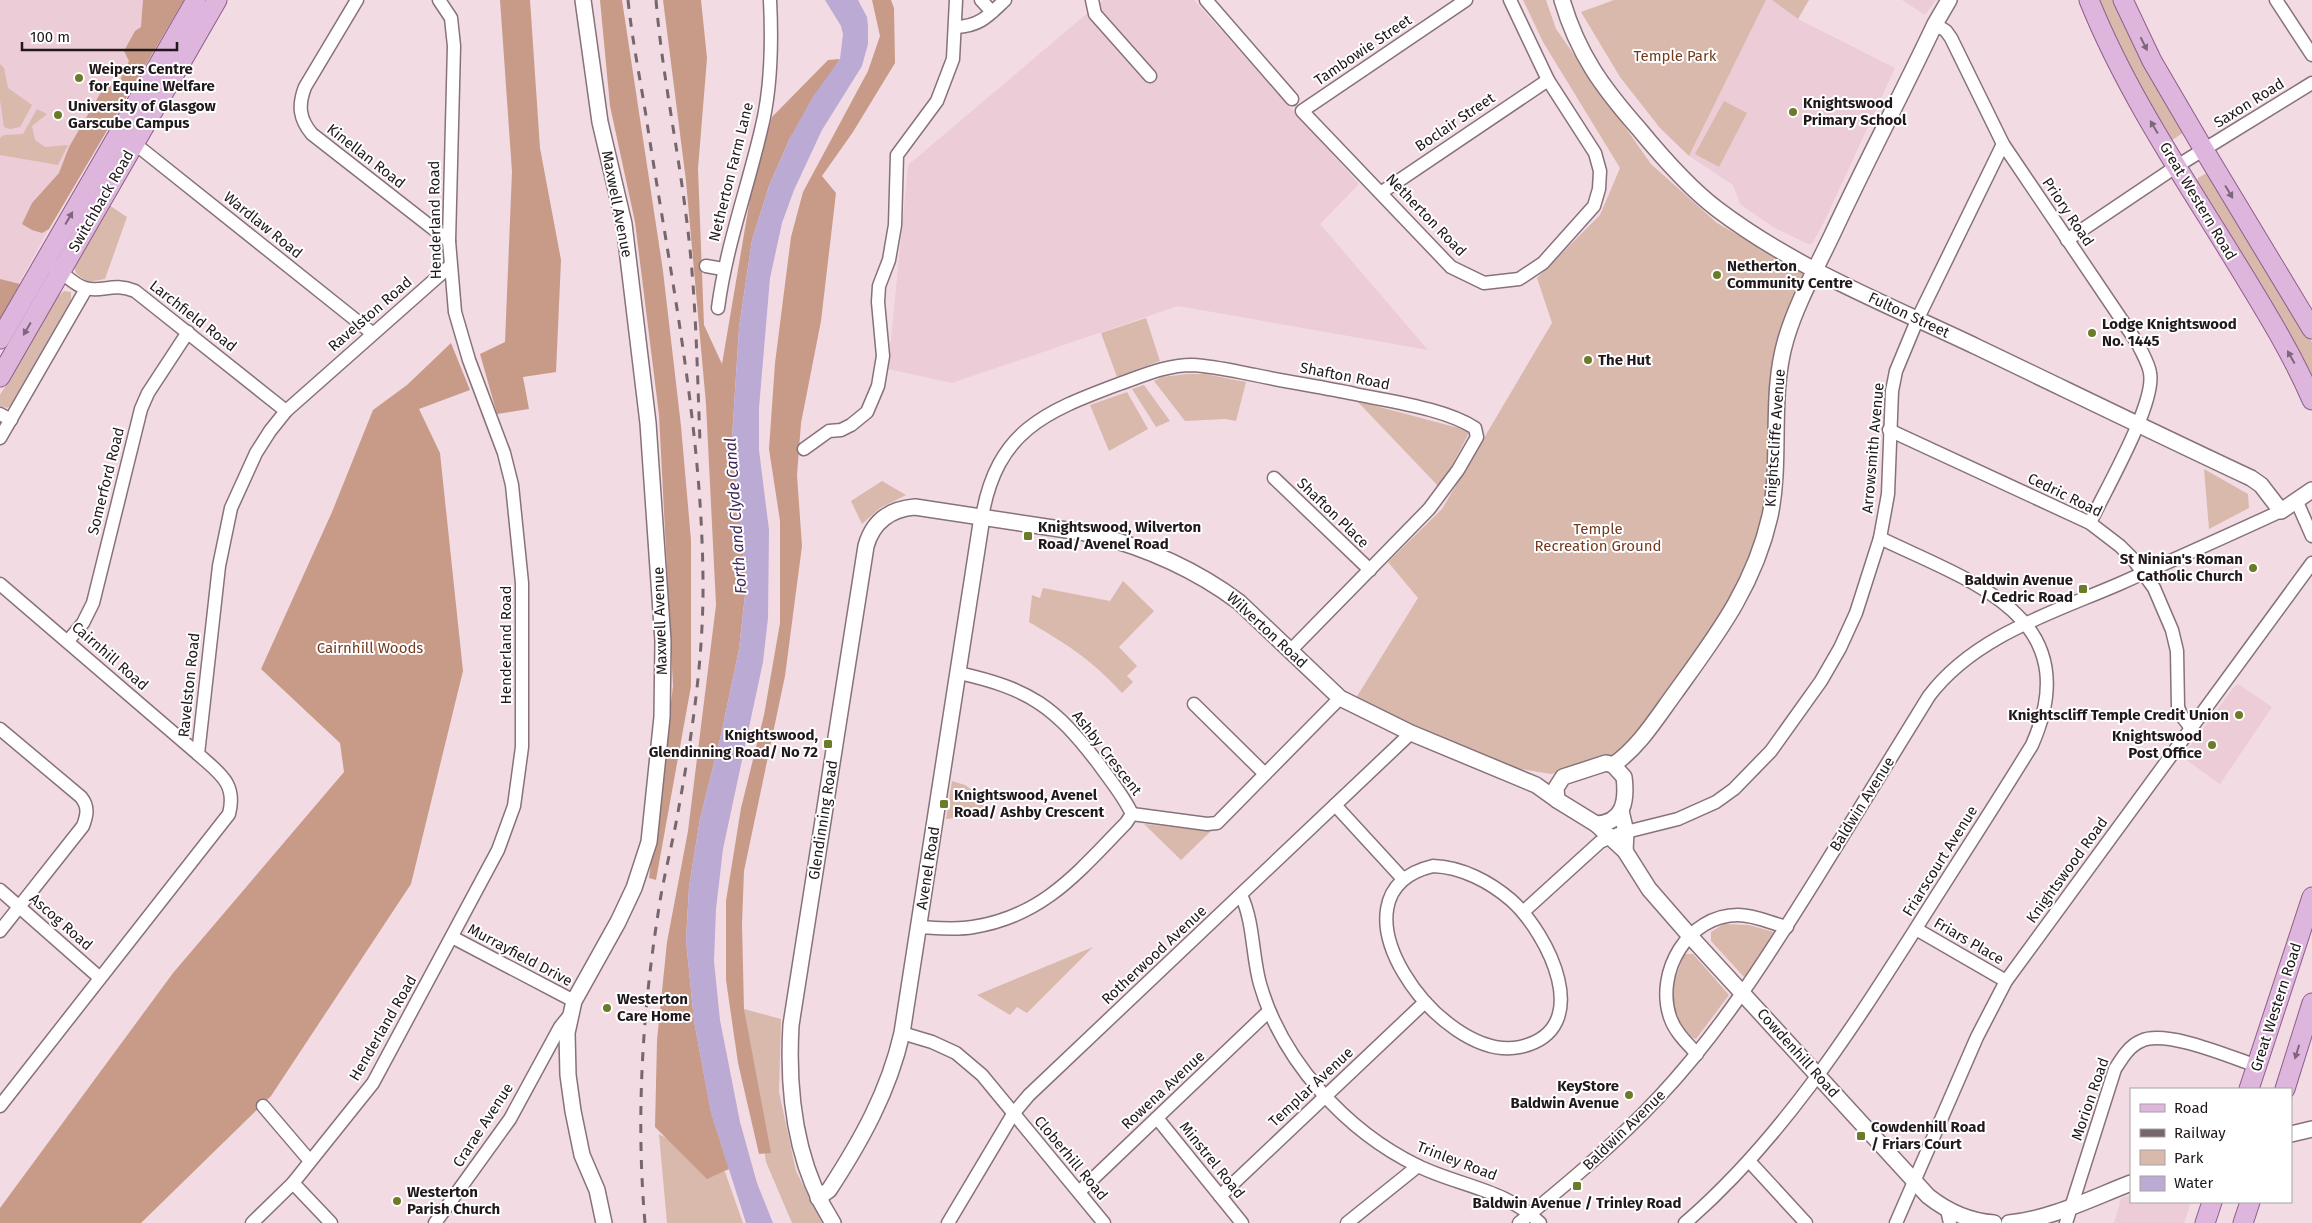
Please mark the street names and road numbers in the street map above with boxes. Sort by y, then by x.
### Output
street label: Tambowie Street [1311,10,1416,89]
street label: Saxon Road [2210,74,2288,132]
street label: Boclair Street [1412,88,1499,155]
street label: Netherton Farm Lane [705,100,757,244]
street label: Kinellan Road [323,120,409,192]
street label: Great Western Road [2156,139,2240,263]
street label: Switchback Road [65,147,137,255]
street label: Maxwell Avenue [598,149,636,259]
street label: Henderland Road [425,160,445,280]
street label: Netherton Road [1382,170,1470,260]
street label: Priory Road [2038,174,2098,250]
street label: Wardlaw Road [220,188,306,262]
street label: Ravelston Road [324,273,416,355]
street label: Larchfield Road [146,276,240,356]
street label: Fulton Street [1866,288,1953,342]
street label: Shafton Road [1298,358,1392,394]
street label: Knightscliffe Avenue [1761,368,1789,508]
street label: Arrowsmith Avenue [1858,382,1888,514]
street label: Somerford Road [84,425,128,537]
street label: Cedric Road [2025,469,2105,521]
street label: Shafton Place [1293,474,1373,552]
street label: Maxwell Avenue [649,566,671,676]
street label: Henderland Road [497,586,515,704]
street label: Wilverton Road [1223,588,1311,672]
street label: Cairnhill Road [68,618,152,694]
street label: Ravelston Road [175,632,203,738]
street label: Ashby Crescent [1068,707,1146,799]
street label: Baldwin Avenue [1826,753,1898,855]
street label: Glendinning Road [805,759,841,881]
street label: Friarscourt Avenue [1899,802,1981,920]
street label: Knightswood Road [2023,814,2111,926]
street label: Avenel Road [913,825,943,911]
street label: Ascog Road [26,890,96,954]
street label: Rotherwood Avenue [1098,902,1210,1008]
street label: Friars Place [1931,914,2007,968]
street label: Murrayfield Drive [465,920,575,990]
street label: Great Western Road [2247,940,2305,1074]
street label: Henderland Road [345,972,421,1084]
street label: Cowdenhill Road [1753,1005,1843,1101]
street label: Templar Avenue [1265,1043,1357,1131]
street label: Rowena Avenue [1118,1047,1208,1133]
street label: Morion Road [2067,1055,2113,1143]
street label: Crarae Avenue [449,1079,517,1171]
street label: Baldwin Avenue [1579,1086,1669,1174]
street label: Cloberhill Road [1030,1112,1112,1204]
street label: Minstrel Road [1176,1118,1248,1202]
street label: Trinley Road [1414,1137,1500,1185]

